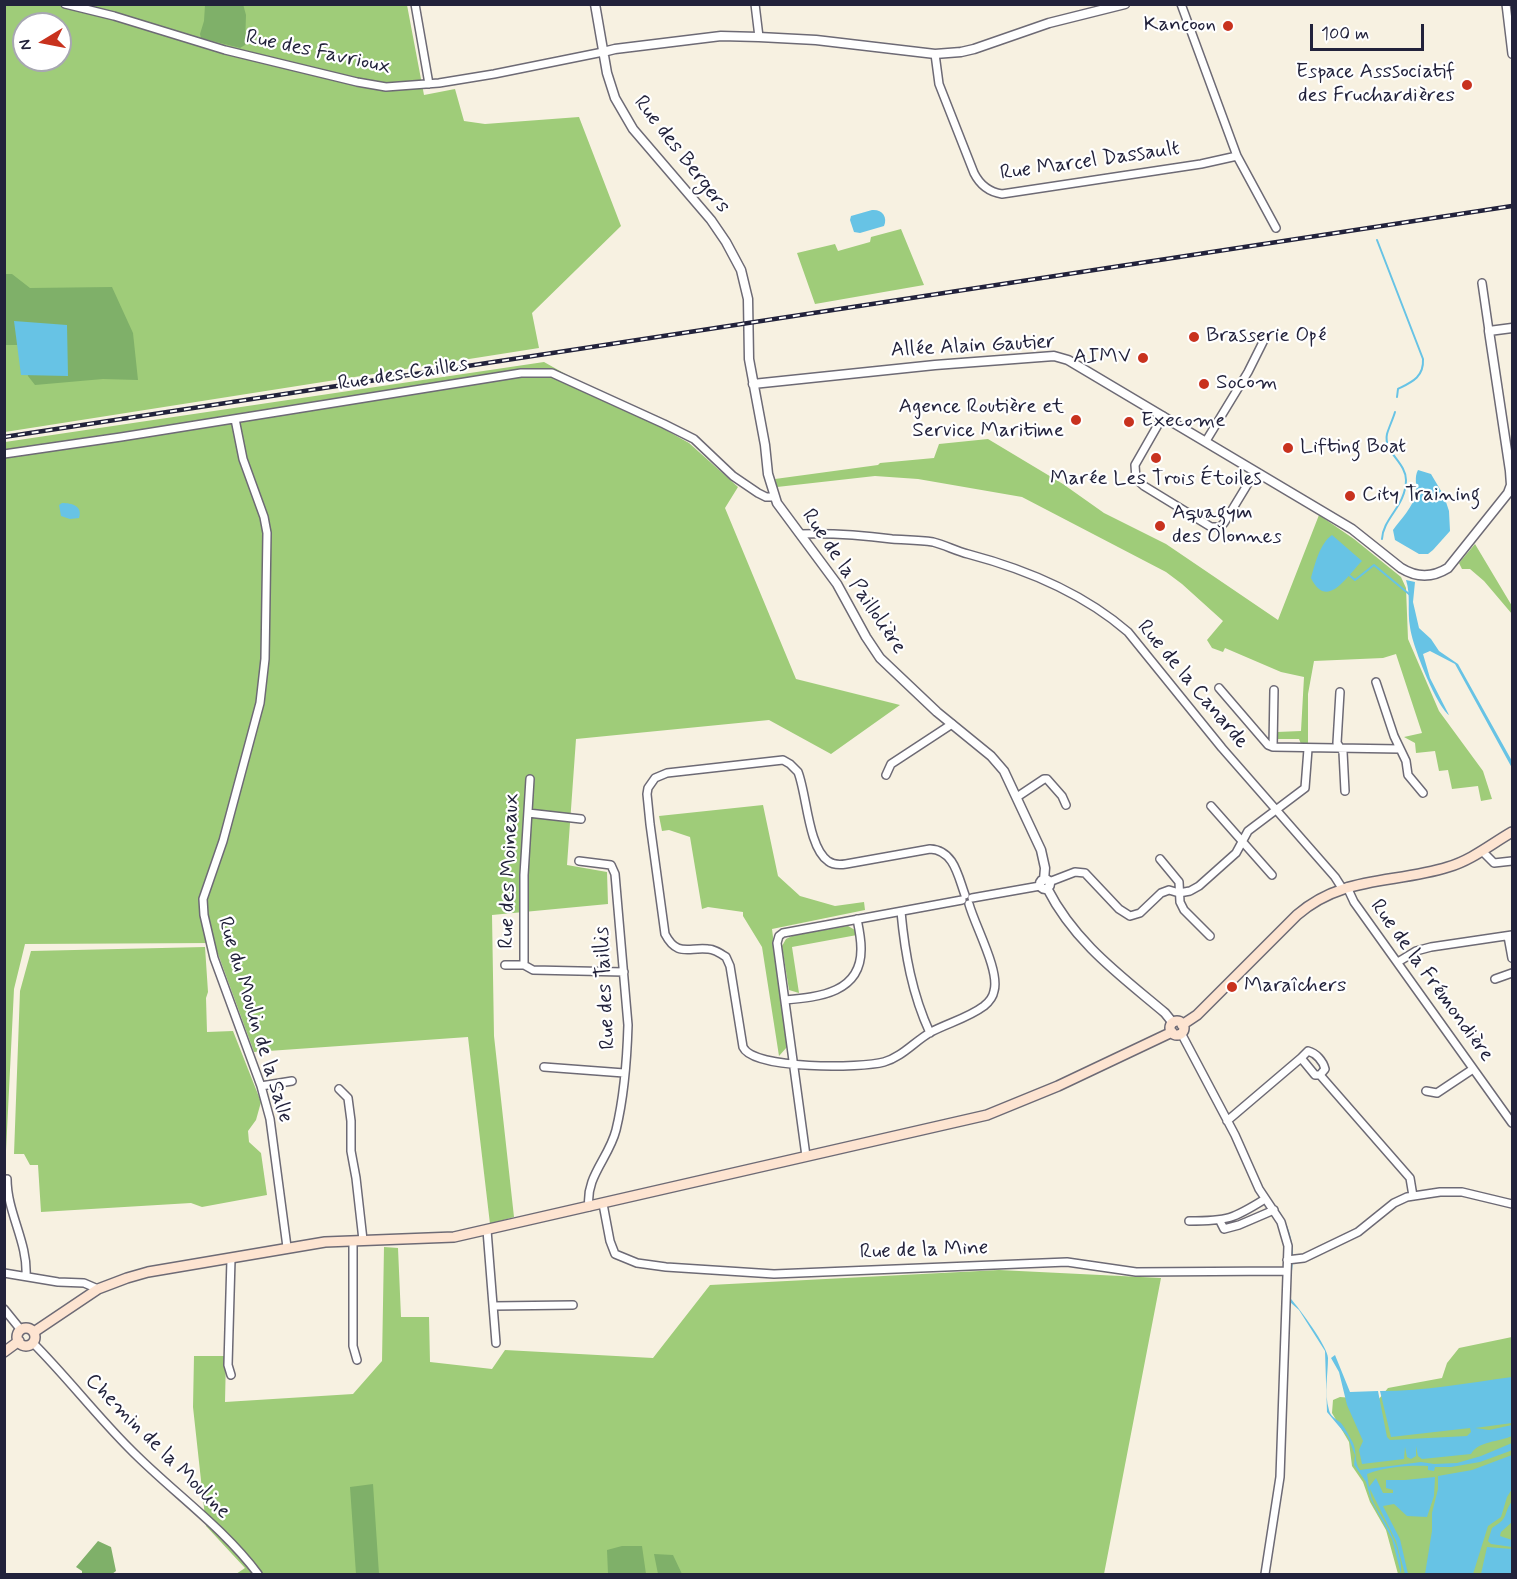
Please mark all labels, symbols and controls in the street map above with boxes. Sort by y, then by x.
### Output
north arrow [12,12,72,72]
scale bar [1313,12,1427,50]
place label: Kancoon [1144,13,1216,39]
marker: Kancoon [1221,19,1235,33]
text: 100 m [1321,22,1369,46]
street label: Rue des Favrioux [243,25,393,81]
text: N [14,38,37,52]
place label: Espace Asssociatif des Fruchardières [1296,60,1455,110]
marker: Espace Asssociatif des Fruchardières [1460,78,1474,92]
street label: Rue des Bergers [627,91,735,219]
street label: Rue Marcel Dassault [999,137,1181,187]
place label: Brasserie Opé [1206,324,1326,350]
street label: Allée Alain Gautier [890,330,1056,364]
marker: Brasserie Opé [1187,330,1201,344]
place label: AIMV [1073,345,1131,371]
marker: AIMV [1136,351,1150,365]
street label: Rue des Cailles [336,352,470,398]
place label: Socom [1216,371,1278,397]
marker: Socom [1197,377,1211,391]
place label: Agence Routière et Service Maritime [899,395,1064,445]
place label: Execome [1141,409,1226,435]
marker: Agence Routière et Service Maritime [1069,413,1083,427]
marker: Execome [1122,415,1136,429]
place label: Lifting Boat [1300,435,1406,461]
marker: Lifting Boat [1281,441,1295,455]
marker: Marée Les Trois Étoiles [1149,451,1163,465]
place label: Marée Les Trois Étoiles [1050,467,1262,493]
place label: City Training [1362,483,1480,509]
marker: City Training [1343,489,1357,503]
place label: Aquagym des Olonnes [1172,501,1282,551]
street label: Rue de la Paillolière [795,505,911,659]
marker: Aquagym des Olonnes [1153,519,1167,533]
street label: Rue de la Canarde [1131,616,1253,754]
street label: Rue des Moineaux [495,793,525,949]
street label: Rue de la Frémondière [1364,895,1498,1067]
street label: Rue du Moulin de la Salle [211,914,297,1126]
street label: Rue des Taillis [590,926,622,1050]
place label: Maraîchers [1244,974,1346,1000]
marker: Maraîchers [1225,980,1239,994]
street label: Rue de la Mine [859,1236,989,1266]
street label: Chemin de la Mouline [79,1369,235,1525]

